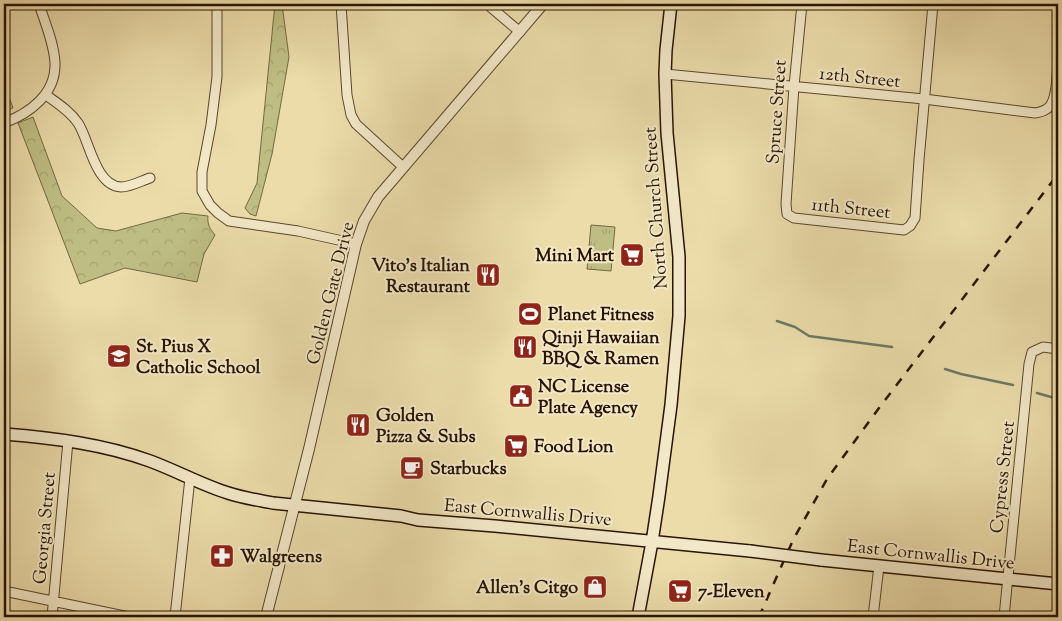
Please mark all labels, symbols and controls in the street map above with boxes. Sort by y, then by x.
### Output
street label: Spruce Street [761,59,795,165]
street label: 12th Street [818,62,902,96]
street label: North Church Street [638,126,676,290]
street label: 11th Street [810,193,892,227]
street label: Golden Gate Drive [302,219,362,368]
supermarket icon: Mini Mart [619,242,645,268]
place label: Mini Mart [535,244,615,270]
place label: Vito's Italian Restaurant [371,254,471,301]
restaurant icon: Vito's Italian Restaurant [475,262,501,288]
sports icon: Planet Fitness [517,301,543,327]
place label: Planet Fitness [548,303,654,329]
place label: Qinji Hawaiian BBQ & Ramen [542,326,660,373]
restaurant icon: Qinji Hawaiian BBQ & Ramen [512,334,538,360]
place label: St. Pius X Catholic School [136,335,261,382]
school or university icon: St. Pius X Catholic School [106,343,132,369]
place label: NC License Plate Agency [538,375,638,422]
public building icon: NC License Plate Agency [508,383,534,409]
place label: Golden Pizza & Subs [376,404,475,451]
restaurant icon: Golden Pizza & Subs [345,412,371,438]
street label: Cypress Street [985,420,1023,535]
supermarket icon: Food Lion [503,433,529,459]
place label: Food Lion [534,435,614,461]
cafe icon: Starbucks [399,455,425,481]
place label: Starbucks [430,457,507,483]
street label: Georgia Street [28,471,64,585]
street label: East Cornwallis Drive [443,494,613,534]
street label: East Cornwallis Drive [846,534,1016,578]
pharmacy icon: Walgreens [209,543,235,569]
place label: Walgreens [240,545,322,571]
shop icon: Allen's Citgo [582,574,608,600]
place label: Allen's Citgo [476,576,578,602]
supermarket icon: 7-Eleven [667,578,693,604]
place label: 7-Eleven [698,580,765,606]

